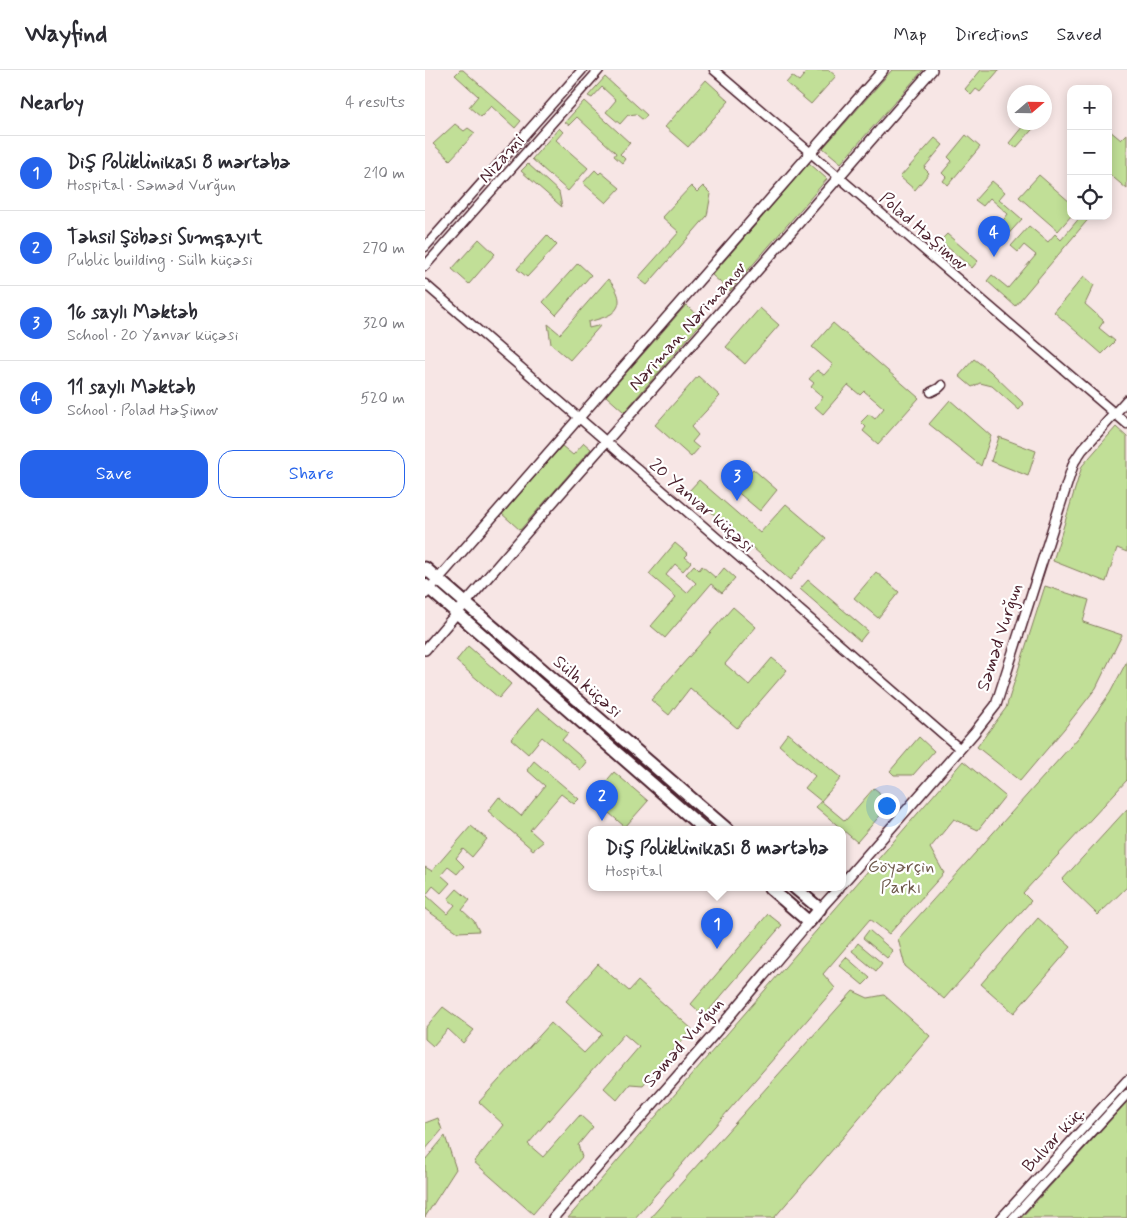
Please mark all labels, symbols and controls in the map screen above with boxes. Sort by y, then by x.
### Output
text: Wayfind [25,19,107,50]
text: Map [894,23,927,47]
text: Directions [955,23,1029,47]
text: Saved [1057,23,1102,47]
north arrow [1007,85,1052,130]
map controls [1067,85,1112,220]
button: + [1067,85,1112,130]
text: Nearby [20,89,84,117]
text: 4 results [345,92,405,113]
street label: Nizami [473,129,530,188]
button: − [1067,130,1112,175]
text: Diş Poliklinikası 8 mərtəbə [67,150,290,175]
text: 1 [32,163,40,184]
text: 210 m [364,163,405,184]
text: Hospital · Səməd Vurğun [67,175,236,196]
button: locate [1067,175,1112,220]
street label: Polad Həşimov [874,187,973,277]
pin: 4 [978,216,1010,257]
text: Təhsil Şöbəsi Sumqayıt [67,225,262,250]
text: 2 [32,238,40,259]
text: 270 m [362,238,405,259]
text: Public building · Sülh küçəsi [67,250,253,271]
street label: Nəriman Nərimanov [623,257,752,396]
text: 16 saylı Məktəb [67,300,198,325]
text: 3 [32,313,40,334]
text: 320 m [363,313,405,334]
text: School · 20 Yanvar küçəsi [67,325,238,346]
text: 11 saylı Məktəb [67,375,195,400]
text: 4 [31,388,41,409]
text: 520 m [360,388,405,409]
text: School · Polad Həşimov [67,400,218,421]
button: Save [20,450,208,498]
button: Share [218,450,405,498]
street label: 20 Yanvar küçəsi [644,453,759,558]
pin: 3 [721,460,753,501]
street label: Səməd Vurğun [971,580,1029,694]
street label: Sülh küçəsi [548,650,627,723]
pin: 2 [586,780,618,821]
your location [874,793,900,819]
popup [588,826,846,891]
text: Diş Poliklinikası 8 mərtəbə [605,836,829,861]
park label: Göyərçin Parkı [868,855,934,900]
text: Hospital [605,861,662,882]
pin: 1 [701,908,733,949]
street label: Səməd Vurğun [638,993,730,1093]
street label: Bulvar küç. [1017,1101,1090,1178]

